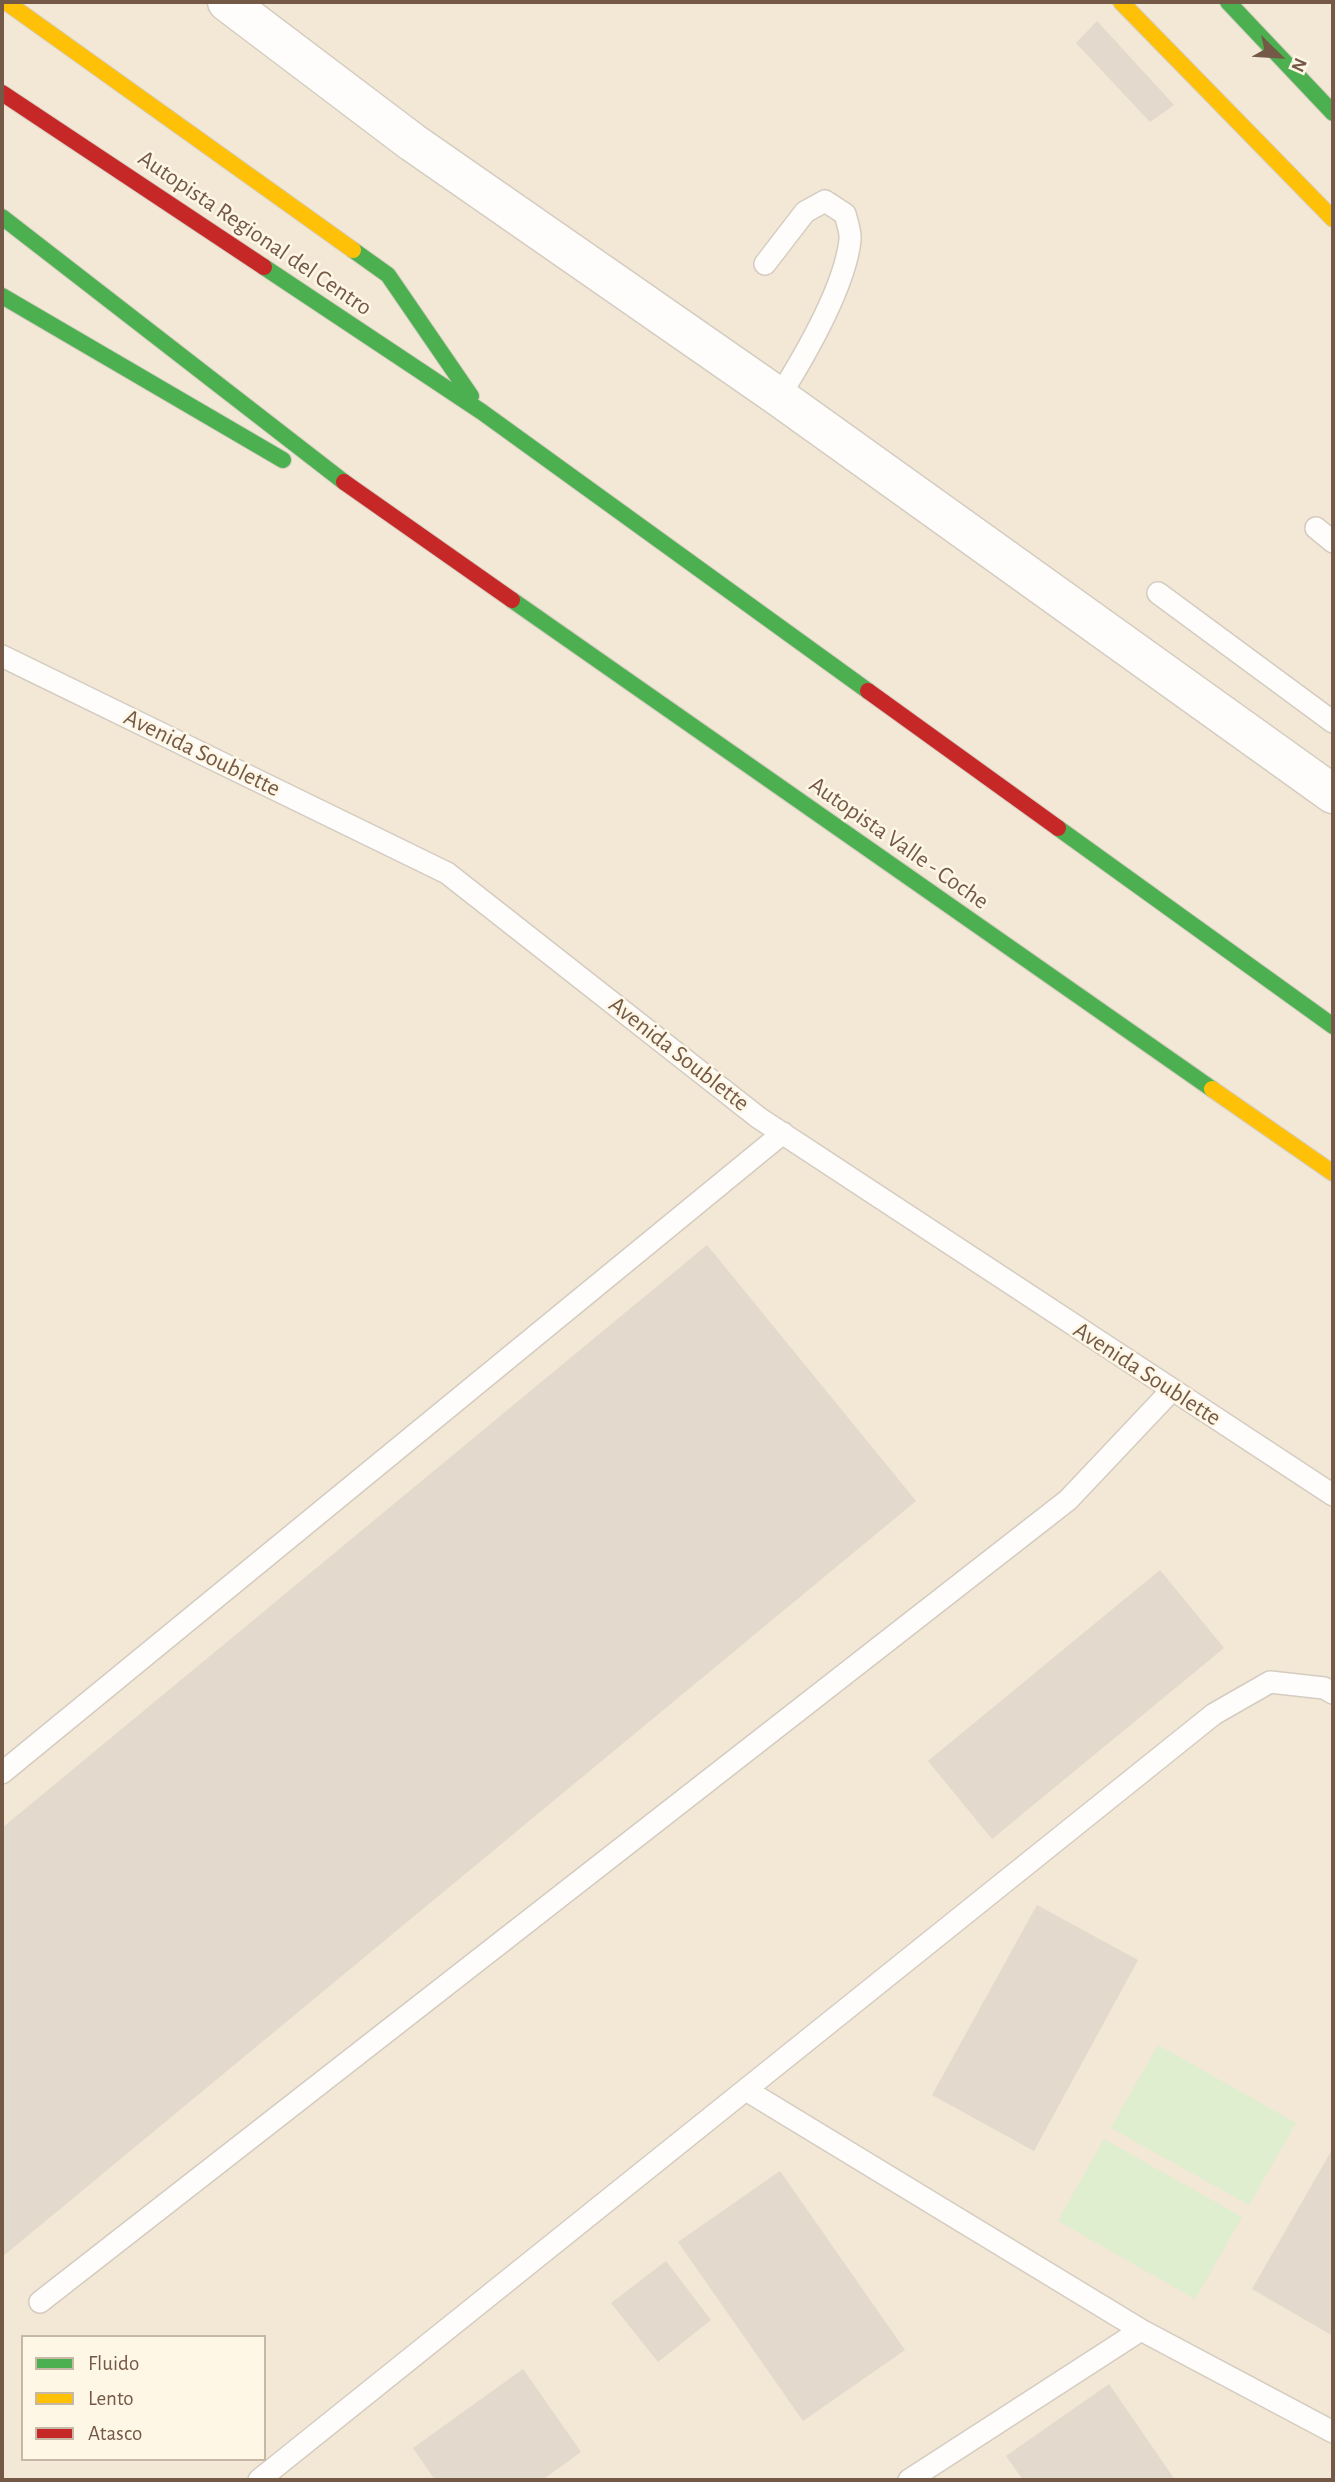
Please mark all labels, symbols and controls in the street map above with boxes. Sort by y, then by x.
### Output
north arrow [1244,21,1314,91]
text: N [1287,55,1310,75]
street label: Autopista Regional del Centro [133,144,377,322]
street label: Avenida Soublette [119,703,285,803]
street label: Autopista Valle - Coche [804,770,994,916]
street label: Avenida Soublette [603,990,755,1118]
street label: Avenida Soublette [1068,1316,1226,1432]
legend [21,2335,266,2461]
text: Fluido [88,2353,139,2374]
text: Lento [88,2388,134,2409]
text: Atasco [88,2423,142,2444]

